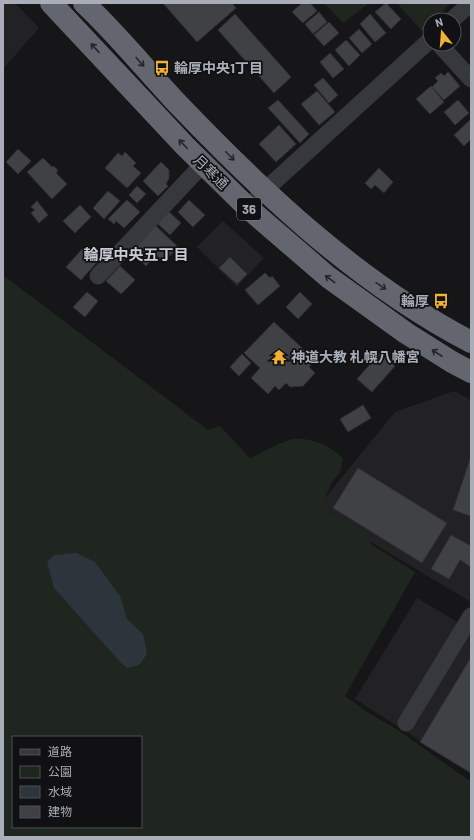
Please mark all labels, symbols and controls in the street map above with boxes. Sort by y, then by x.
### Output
north arrow [422,12,462,52]
text: N [434,15,444,29]
one-way arrow [90,43,100,53]
one-way arrow [135,57,145,67]
bus stop icon: 輪厚中央1丁目 [153,59,171,77]
place label: 輪厚中央1丁目 [174,59,263,76]
one-way arrow [178,139,188,149]
street label: 月寒通 [190,151,232,192]
one-way arrow [225,151,235,161]
road number: 36 [237,198,261,220]
district label: 輪厚中央五丁目 [83,245,189,263]
one-way arrow [325,275,336,283]
one-way arrow [375,282,386,290]
place label: 輪厚 [401,292,429,309]
bus stop icon: 輪厚 [432,292,450,310]
temple icon: 神道大教 札幌八幡宮 [270,348,288,366]
place label: 神道大教 札幌八幡宮 [291,348,420,365]
one-way arrow [431,348,443,356]
legend [12,736,142,828]
text: 道路 [48,744,72,758]
text: 公園 [48,764,72,778]
text: 水域 [48,784,72,798]
text: 建物 [48,804,72,818]

